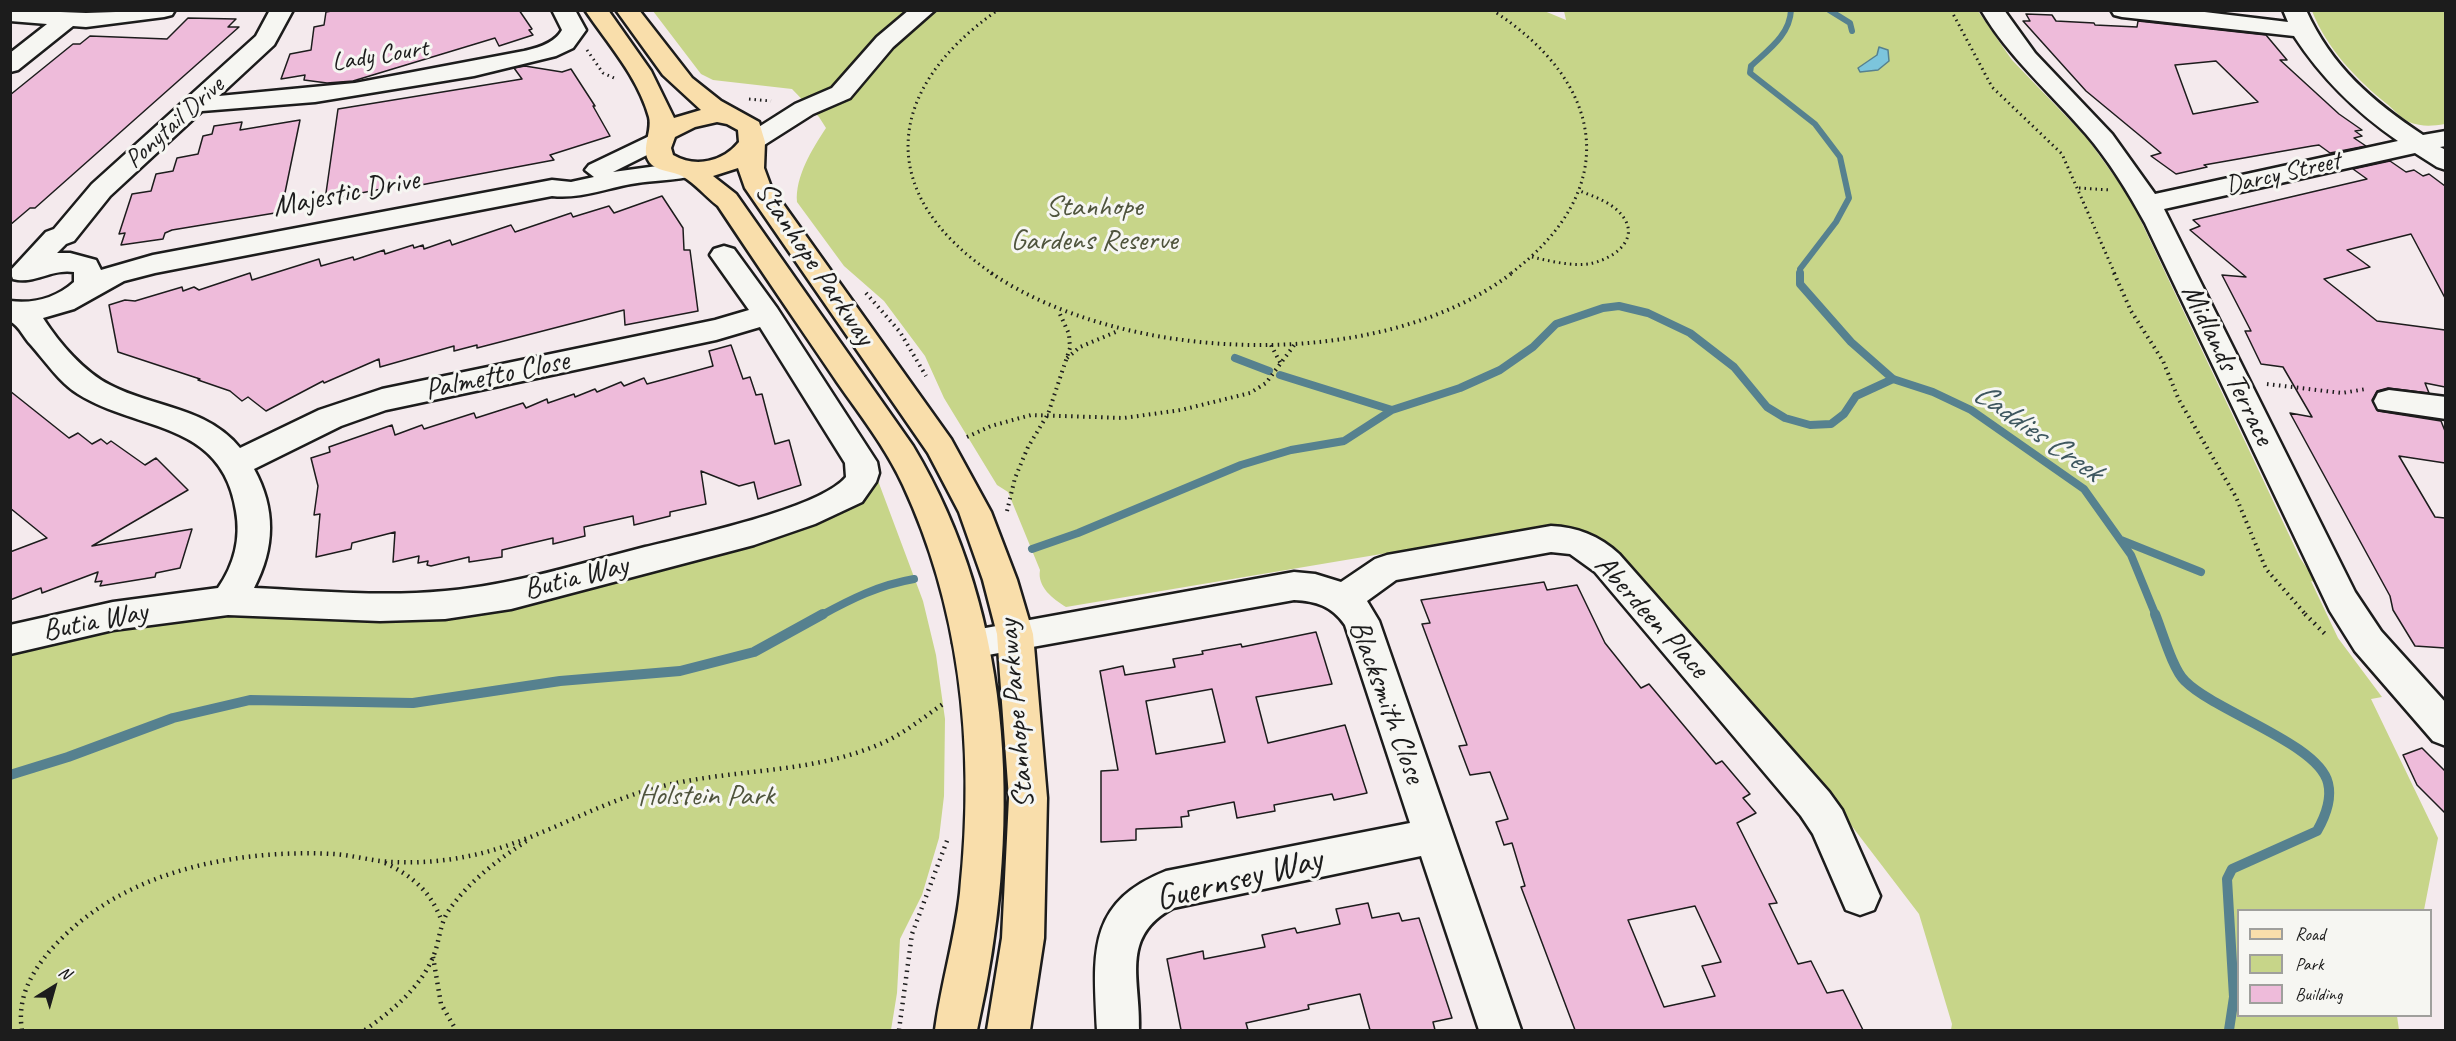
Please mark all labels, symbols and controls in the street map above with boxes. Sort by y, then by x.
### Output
street label: Lady Court [330,33,430,79]
street label: Ponytail Drive [119,70,231,176]
street label: Darcy Street [2223,146,2343,202]
street label: Majestic Drive [270,162,422,226]
street label: Stanhope Parkway [746,175,882,353]
park label: Stanhope Gardens Reserve [1010,189,1178,260]
street label: Midlands Terrace [2173,279,2281,451]
street label: Palmetto Close [422,343,572,409]
water label: Caddies Creek [1965,375,2109,491]
street label: Butia Way [520,548,632,608]
street label: Aberdeen Place [1586,548,1716,686]
street label: Butia Way [39,594,151,650]
street label: Blacksmith Close [1340,616,1432,788]
street label: Stanhope Parkway [991,618,1043,810]
park label: Holstein Park [638,778,774,814]
street label: Guernsey Way [1151,838,1327,922]
legend [2237,909,2432,1017]
text: Road [2295,923,2325,945]
text: Park [2295,953,2324,975]
north arrow [24,957,84,1017]
text: N [55,962,75,984]
text: Building [2295,983,2342,1005]

